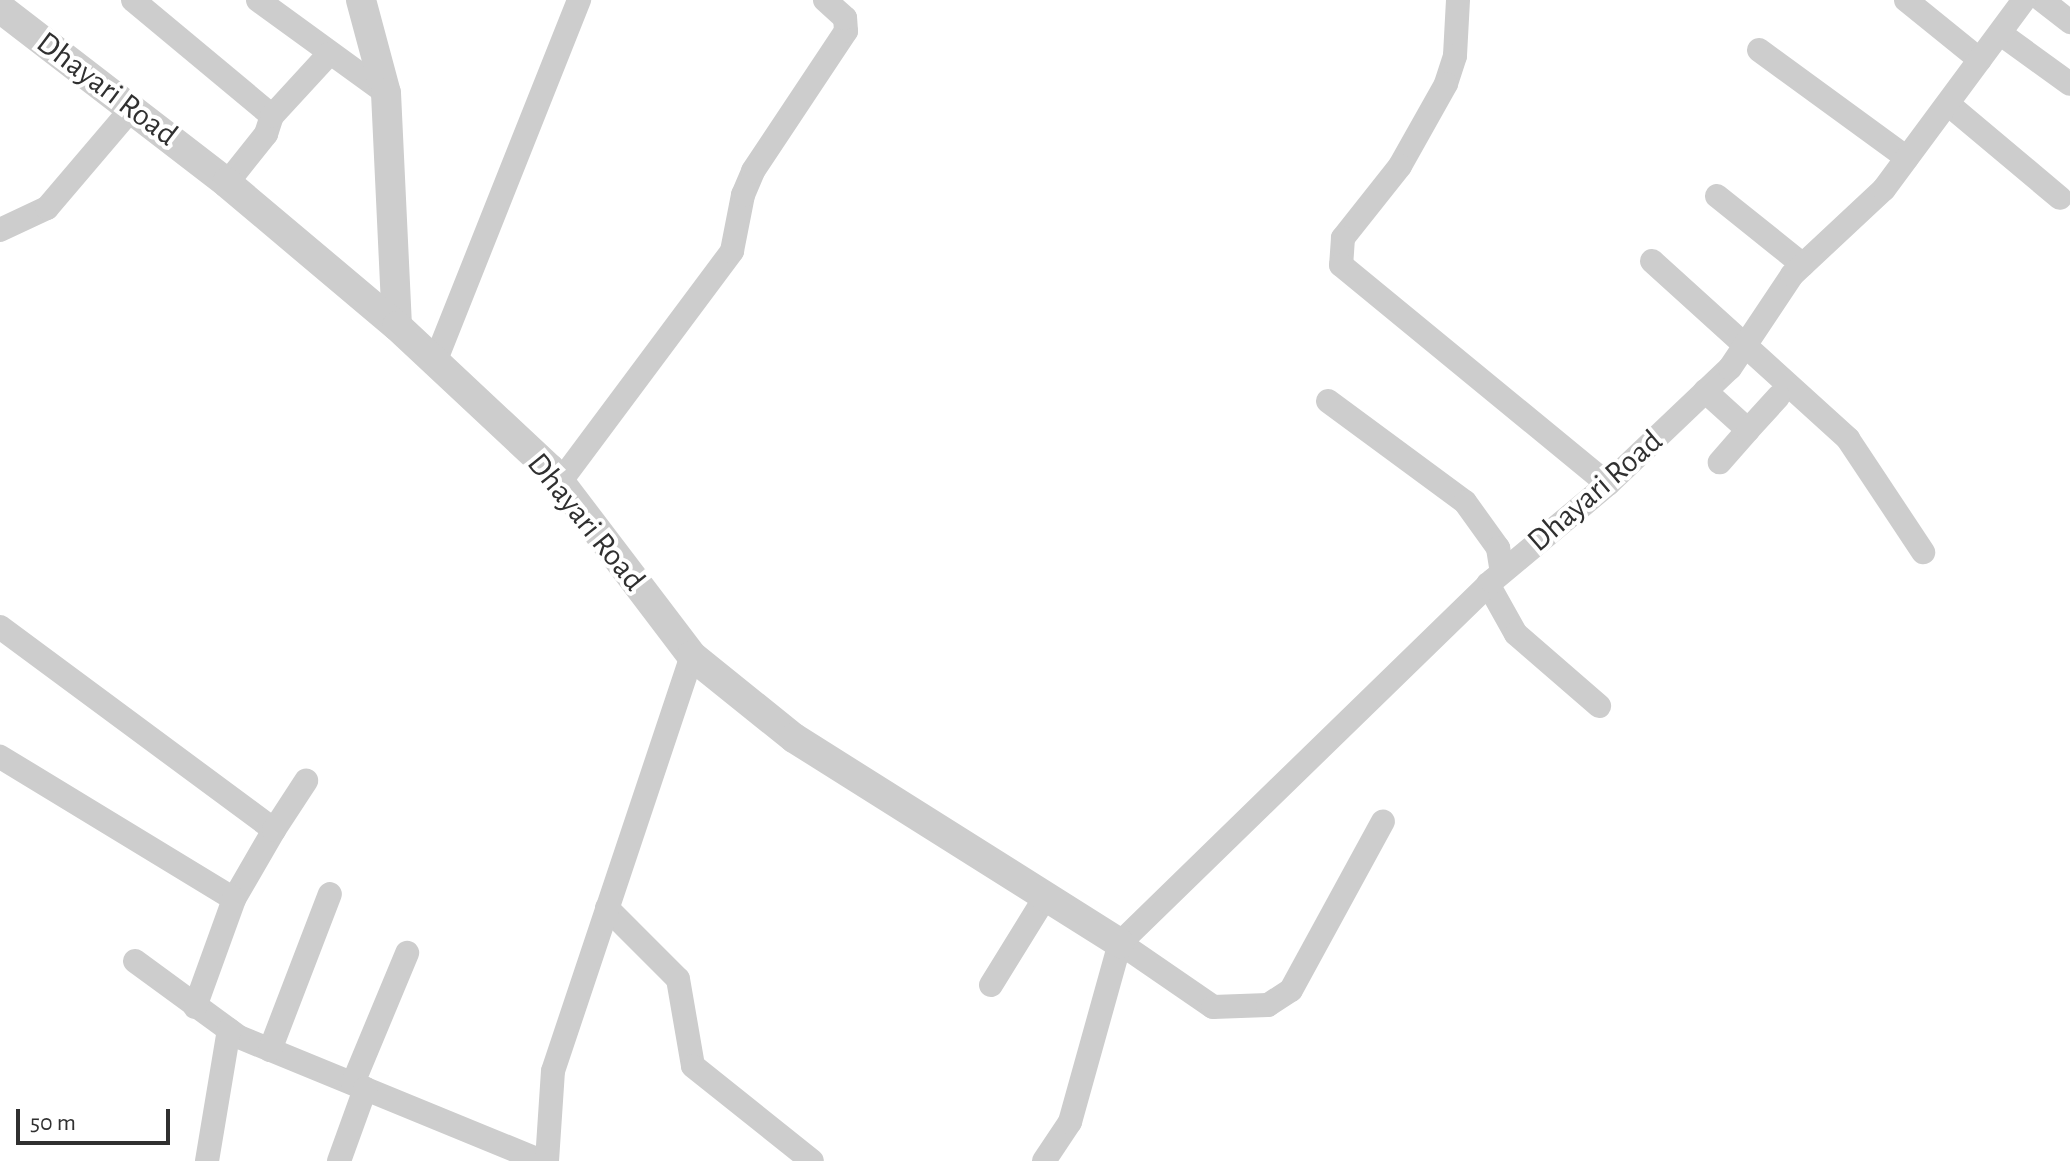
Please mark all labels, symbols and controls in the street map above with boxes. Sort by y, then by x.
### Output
street label: Dhayari Road [29,24,185,154]
street label: Dhayari Road [1520,422,1670,560]
street label: Dhayari Road [519,445,653,599]
scale bar [20,1093,174,1143]
text: 50 m [30,1111,76,1135]

